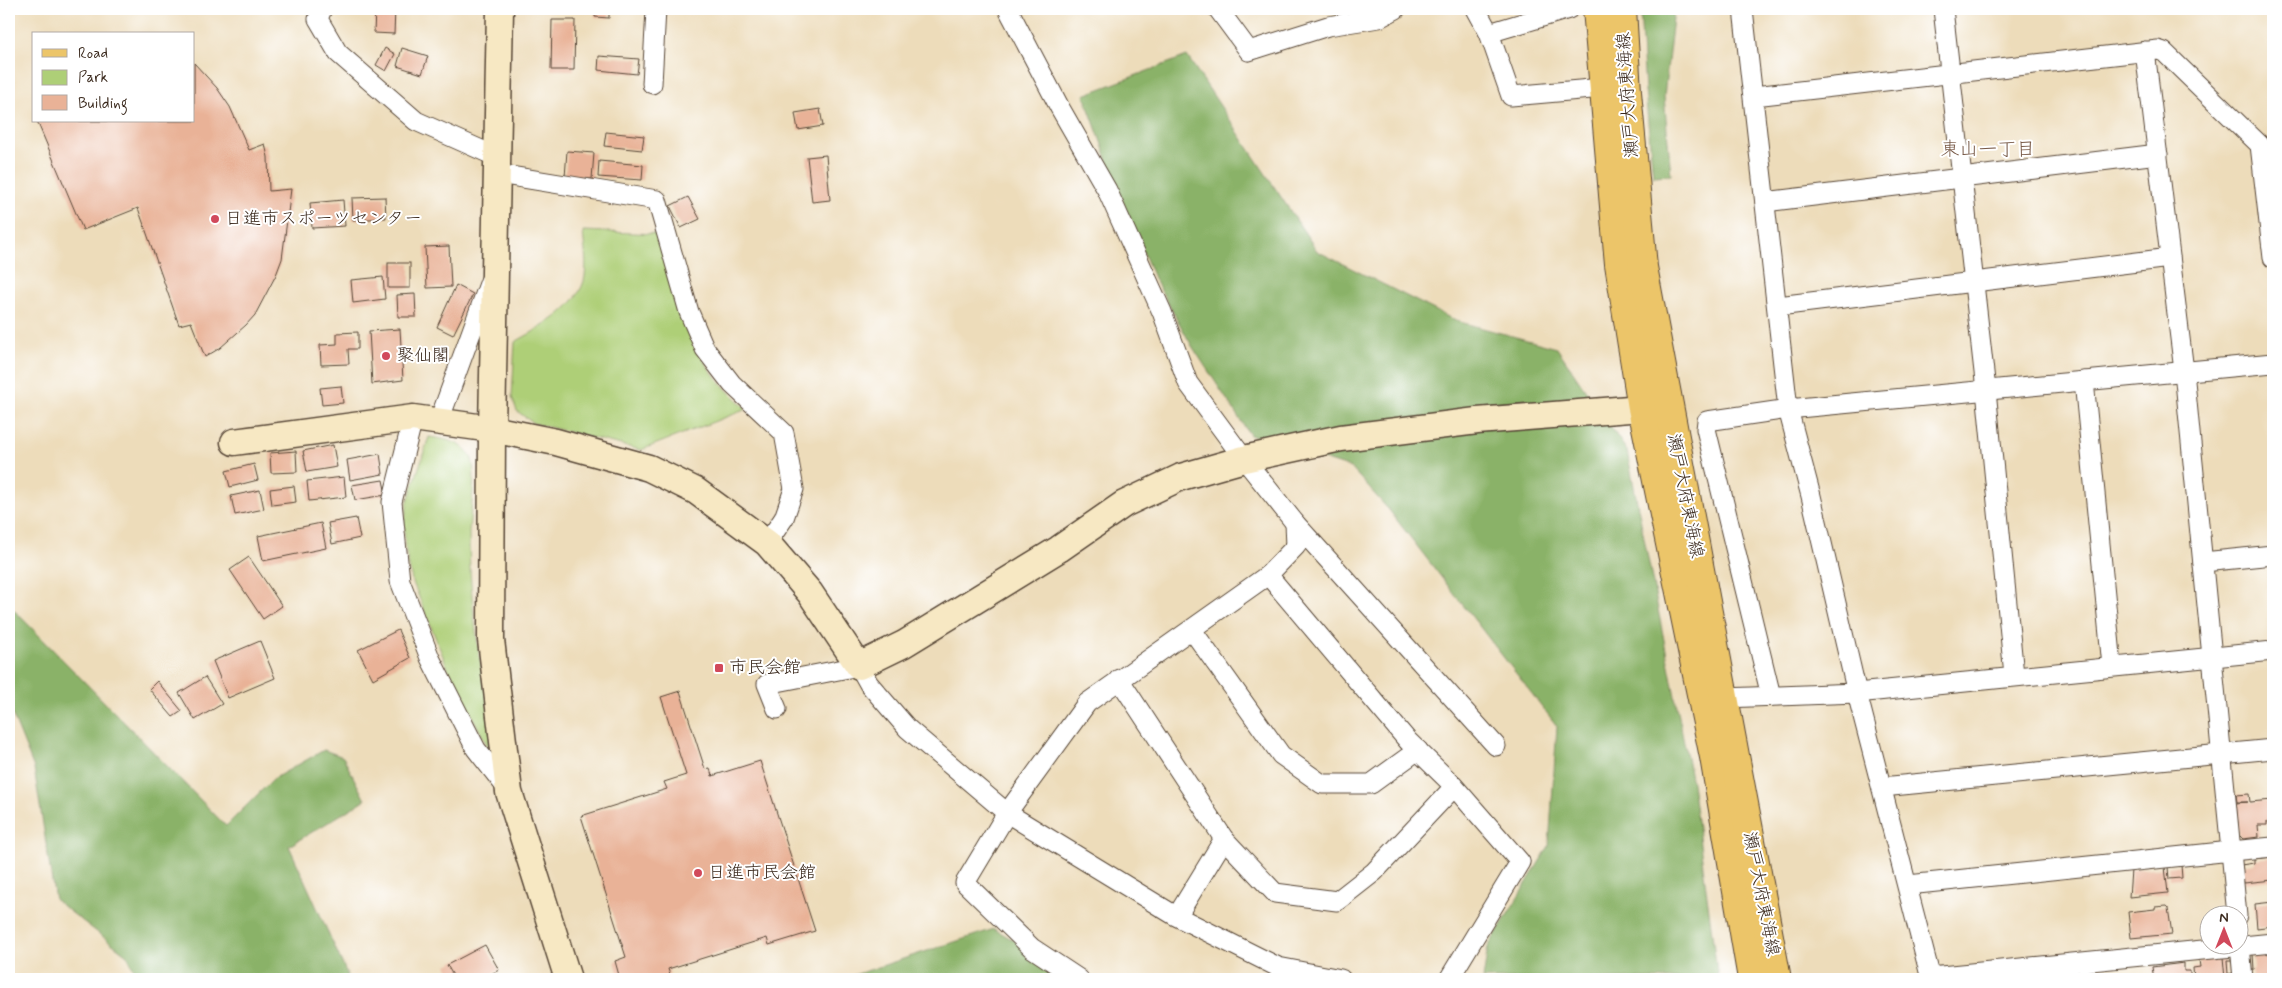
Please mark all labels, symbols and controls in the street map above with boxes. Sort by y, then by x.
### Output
street label: 瀬戸大府東海線 [1612,31,1644,159]
legend [32,32,195,122]
text: Road [78,44,108,64]
text: Park [78,68,108,88]
text: Building [78,94,128,115]
district label: 東山一丁目 [1940,137,2036,162]
place label: 日進市スポーツセンター [225,207,422,231]
marker: 日進市スポーツセンター [209,213,221,225]
place label: 聚仙閣 [396,344,450,368]
marker: 聚仙閣 [380,350,392,362]
street label: 瀬戸大府東海線 [1661,432,1709,560]
place label: 市民会館 [729,656,801,680]
marker: 市民会館 [713,662,725,674]
street label: 瀬戸大府東海線 [1737,830,1785,958]
place label: 日進市民会館 [708,861,816,885]
marker: 日進市民会館 [692,867,704,879]
north arrow [2200,906,2250,956]
text: N [2219,909,2229,927]

